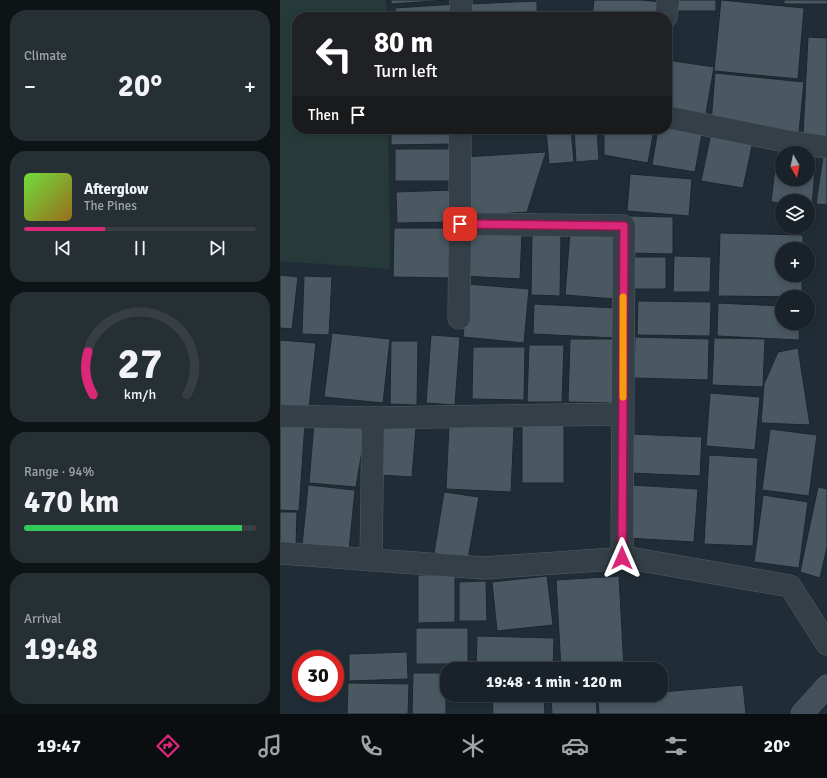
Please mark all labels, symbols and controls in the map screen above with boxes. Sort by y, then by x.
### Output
text: 80 m [374,26,433,60]
icon: left [308,28,360,80]
text: Climate [24,48,67,64]
text: Turn left [374,60,437,82]
text: 20° [118,68,162,105]
text: − [24,73,36,100]
text: + [244,73,256,100]
icon: arrive [347,104,369,126]
text: Then [308,106,339,124]
north arrow [775,146,815,186]
map controls [775,146,815,330]
text: Afterglow [84,180,148,198]
button: layers [775,194,815,234]
text: The Pines [84,198,137,214]
pin [443,207,477,241]
icon: arrive [449,213,471,235]
icon: previous [52,237,74,259]
icon: pause [129,237,151,259]
icon: next [206,237,228,259]
button: + [775,242,815,282]
button: − [775,290,815,330]
text: 27 [118,339,162,390]
text: km/h [124,386,156,403]
text: Range · 94% [24,464,94,480]
text: 470 km [24,484,119,521]
position arrow [601,537,643,579]
text: Arrival [24,611,61,627]
text: 19:48 [24,631,98,668]
speed limit sign: 30 [292,650,344,702]
text: 19:48 · 1 min · 120 m [486,673,622,691]
icon: directions [154,732,182,760]
icon: music [256,732,284,760]
icon: phone [357,732,385,760]
icon: climate [459,732,487,760]
icon: car [561,732,589,760]
icon: filters [662,732,690,760]
text: 19:47 [37,735,81,757]
text: 20° [764,735,790,757]

